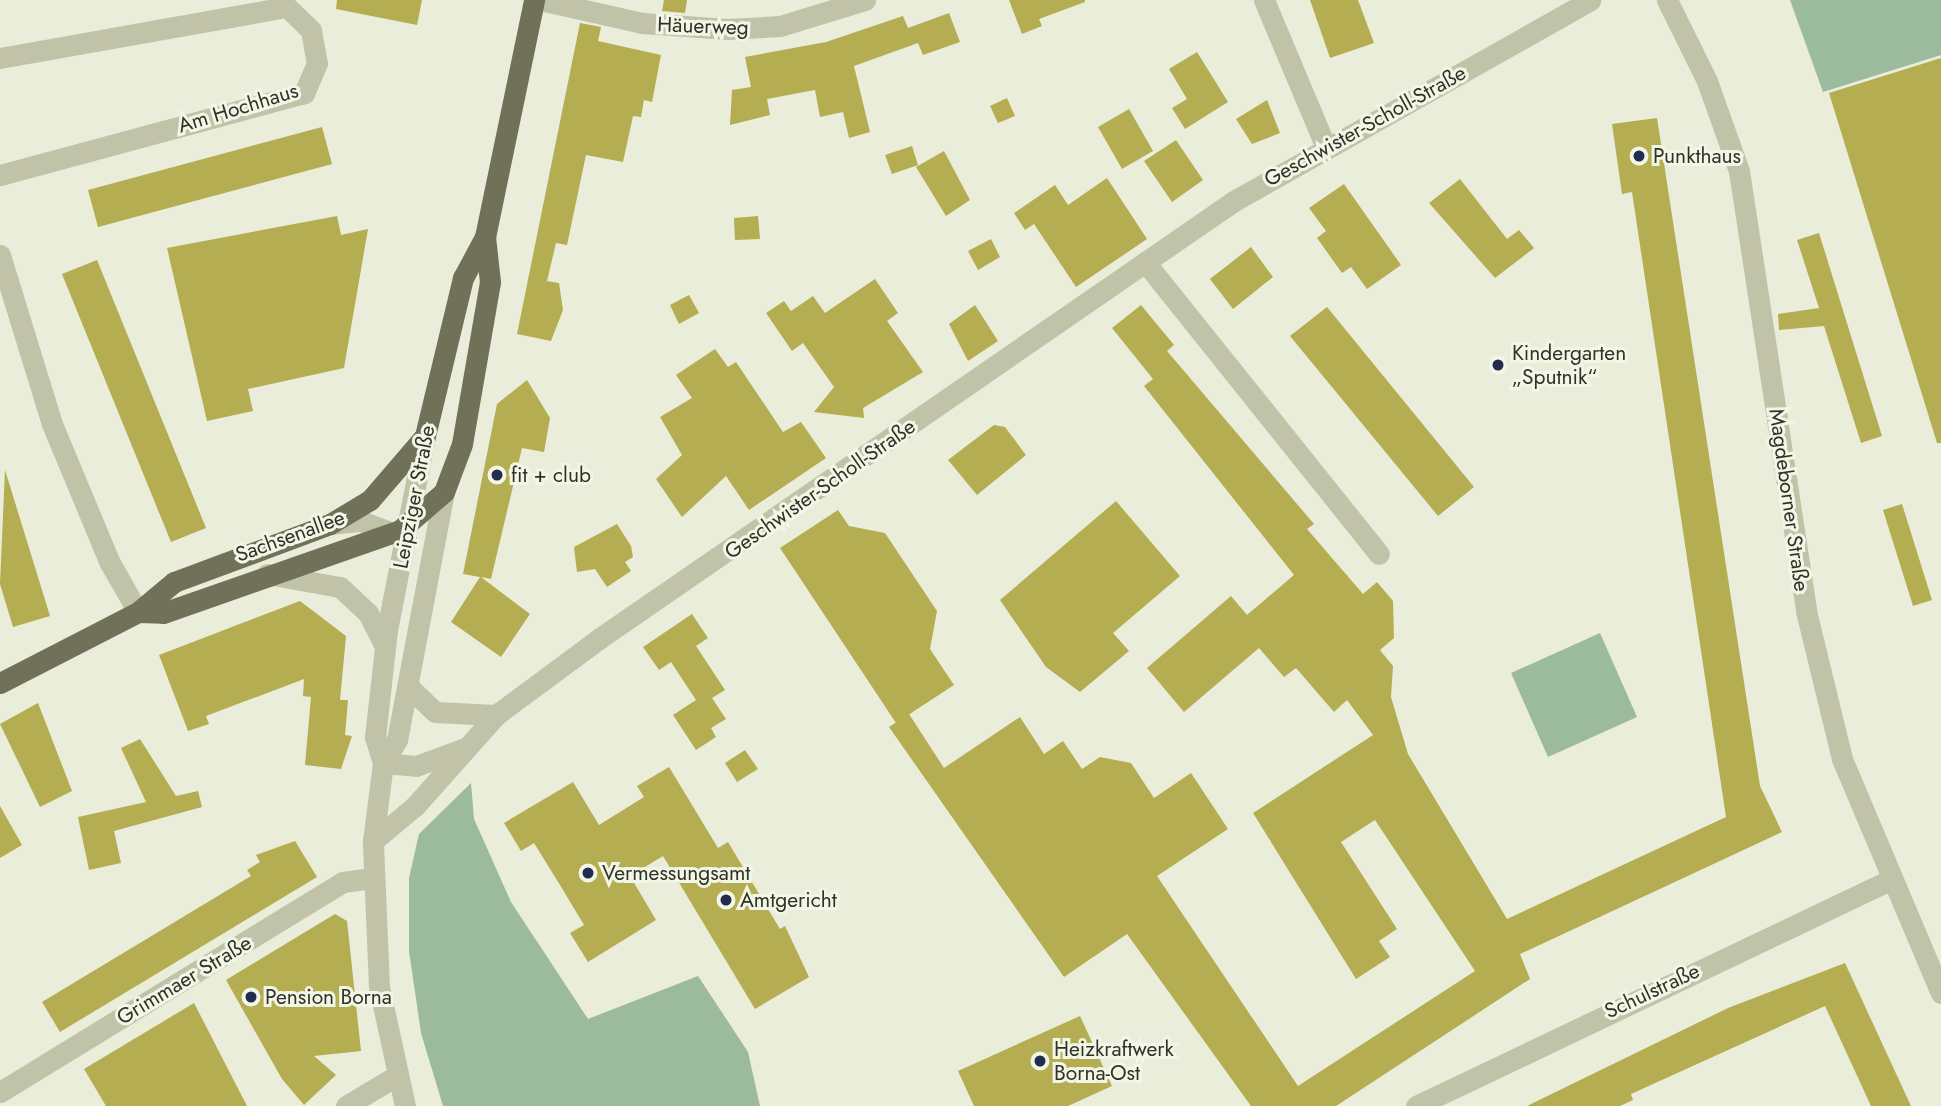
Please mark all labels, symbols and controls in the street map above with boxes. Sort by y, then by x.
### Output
street label: Häuerweg [657,12,749,40]
street label: Geschwister-Scholl-Straße [1260,60,1470,192]
street label: Am Hochhaus [175,78,301,138]
place label: Punkthaus [1653,143,1741,169]
marker: Punkthaus [1631,148,1647,164]
place label: Kindergarten „Sputnik“ [1512,340,1626,390]
marker: Kindergarten „Sputnik“ [1490,357,1506,373]
street label: Magdeborner Straße [1764,407,1814,593]
street label: Geschwister-Scholl-Straße [720,414,920,564]
street label: Leipziger Straße [388,423,440,571]
place label: fit + club [511,462,591,488]
marker: fit + club [489,467,505,483]
street label: Sachsenallee [232,505,348,567]
place label: Vermessungsamt [602,860,750,886]
marker: Vermessungsamt [580,865,596,881]
place label: Amtgericht [740,887,837,913]
marker: Amtgericht [718,892,734,908]
street label: Grimmaer Straße [112,930,256,1030]
street label: Schulstraße [1600,958,1704,1024]
place label: Pension Borna [265,984,392,1010]
marker: Pension Borna [243,989,259,1005]
place label: Heizkraftwerk Borna-Ost [1054,1036,1174,1086]
marker: Heizkraftwerk Borna-Ost [1032,1053,1048,1069]

